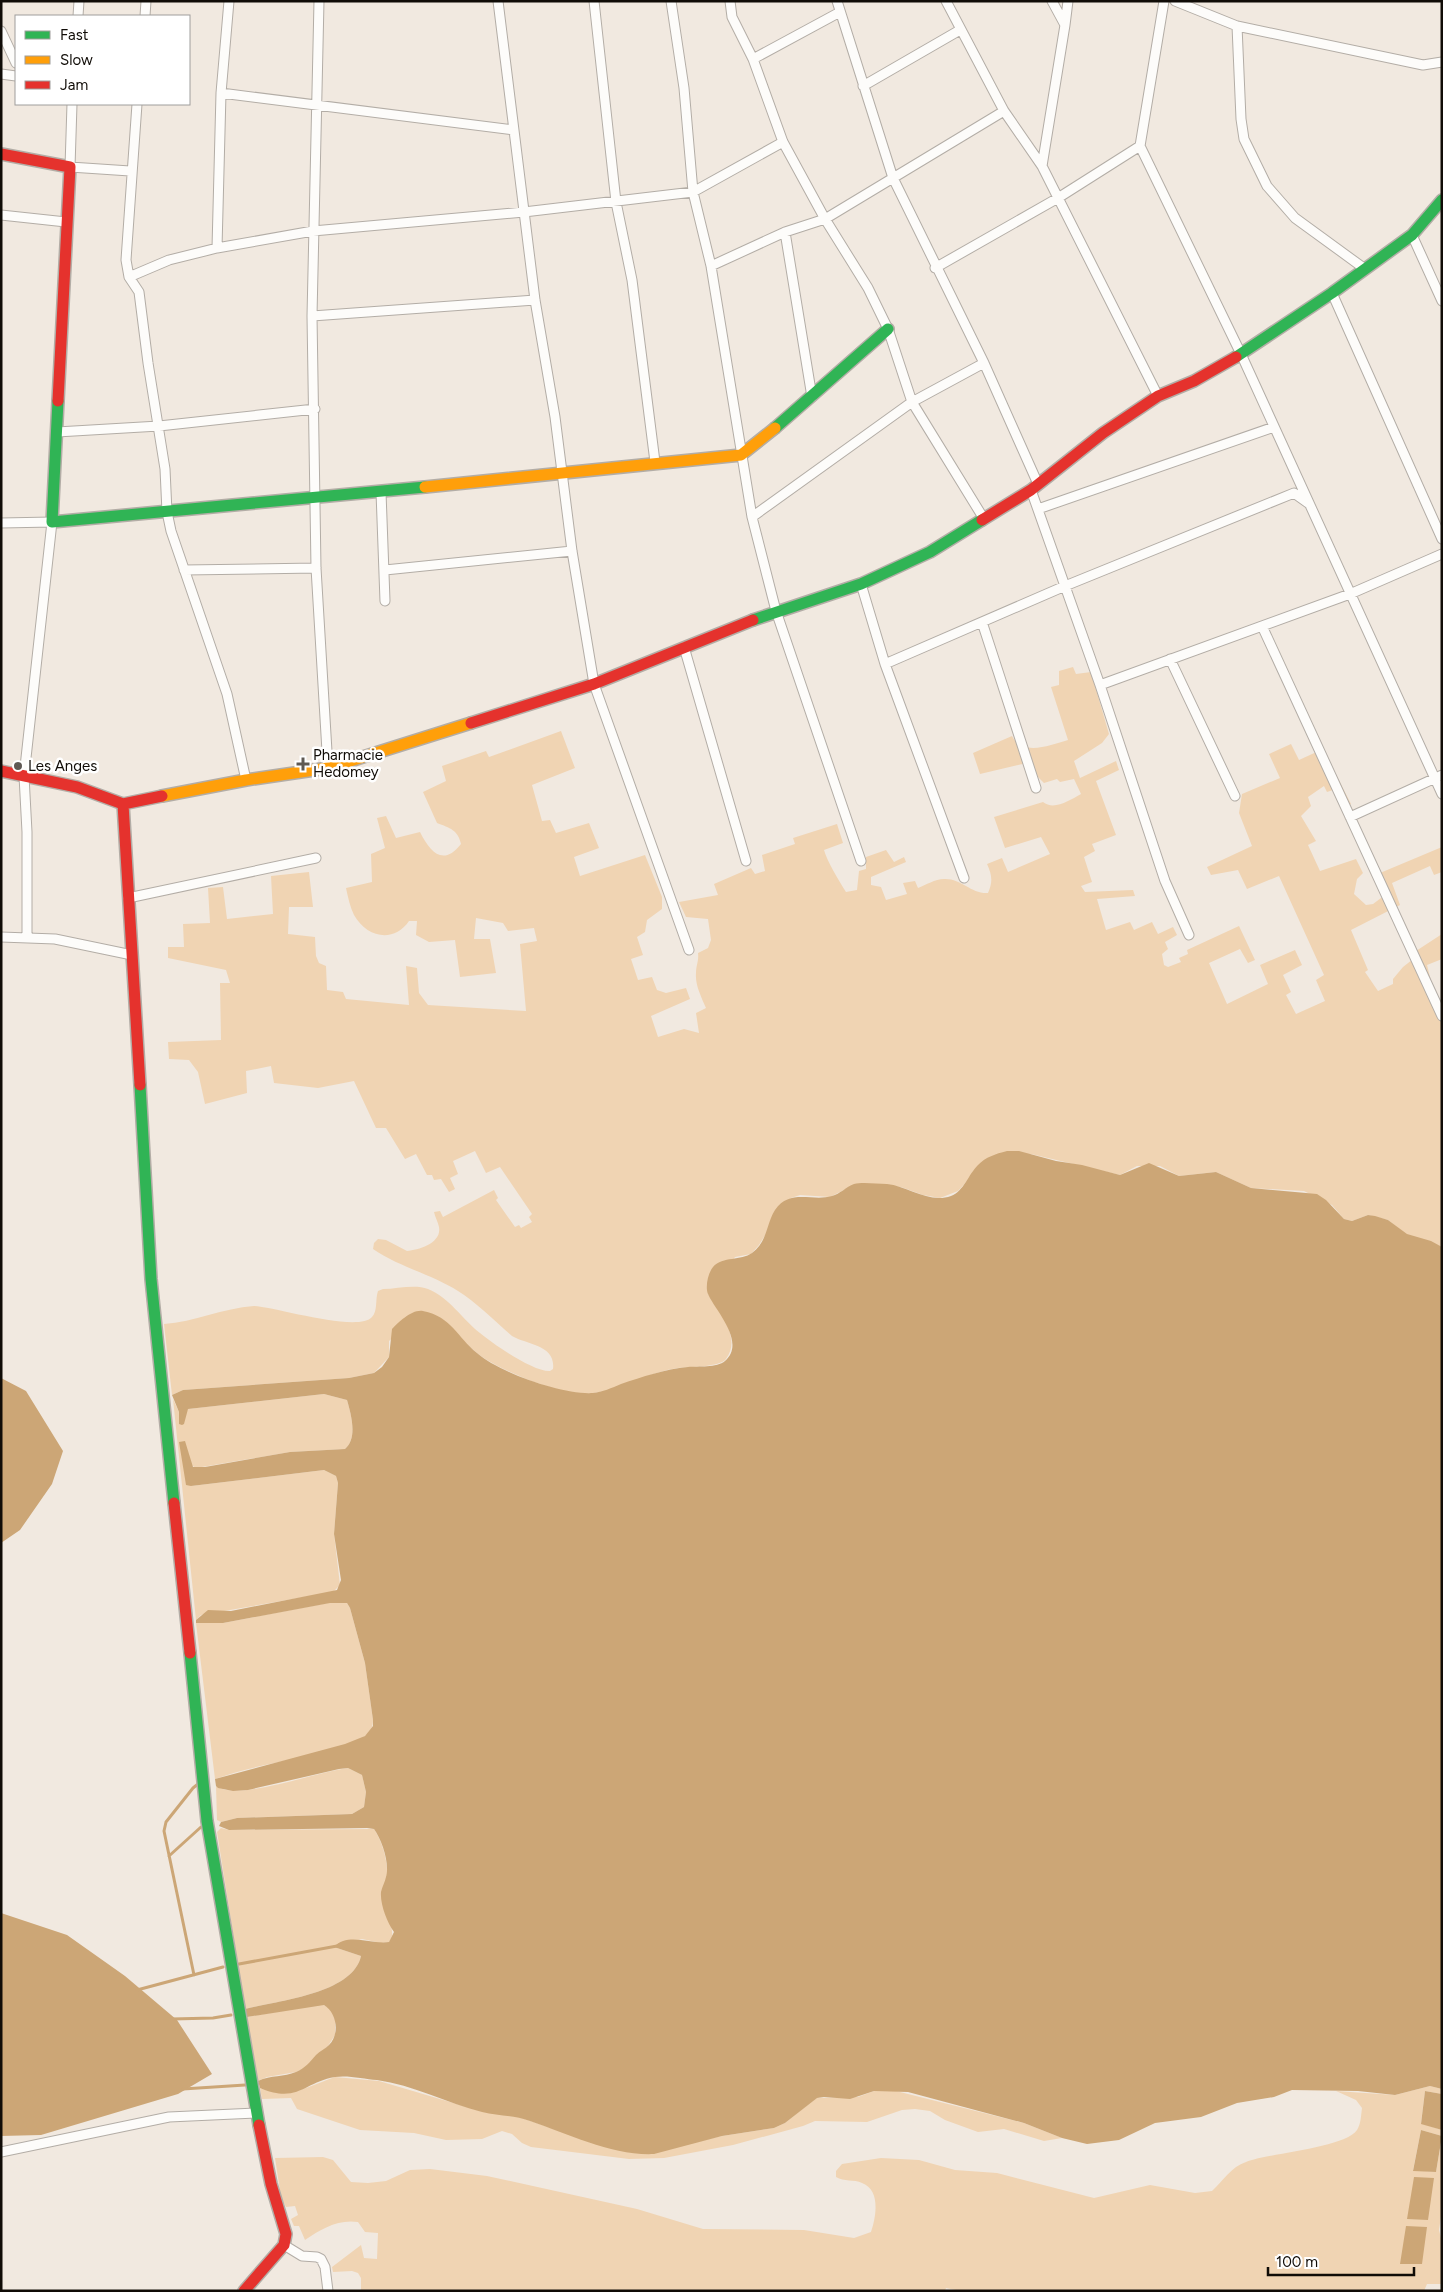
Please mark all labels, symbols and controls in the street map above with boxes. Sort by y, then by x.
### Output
legend [15,15,190,105]
text: Fast [60,26,89,44]
text: Slow [60,51,93,69]
text: Jam [60,76,88,94]
place label: Pharmacie Hedomey [313,746,383,781]
place label: Les Anges [28,757,97,775]
marker: Pharmacie Hedomey [297,758,309,770]
marker: Les Anges [12,760,24,772]
scale bar [1268,2244,1414,2276]
text: 100 m [1276,2253,1318,2271]

